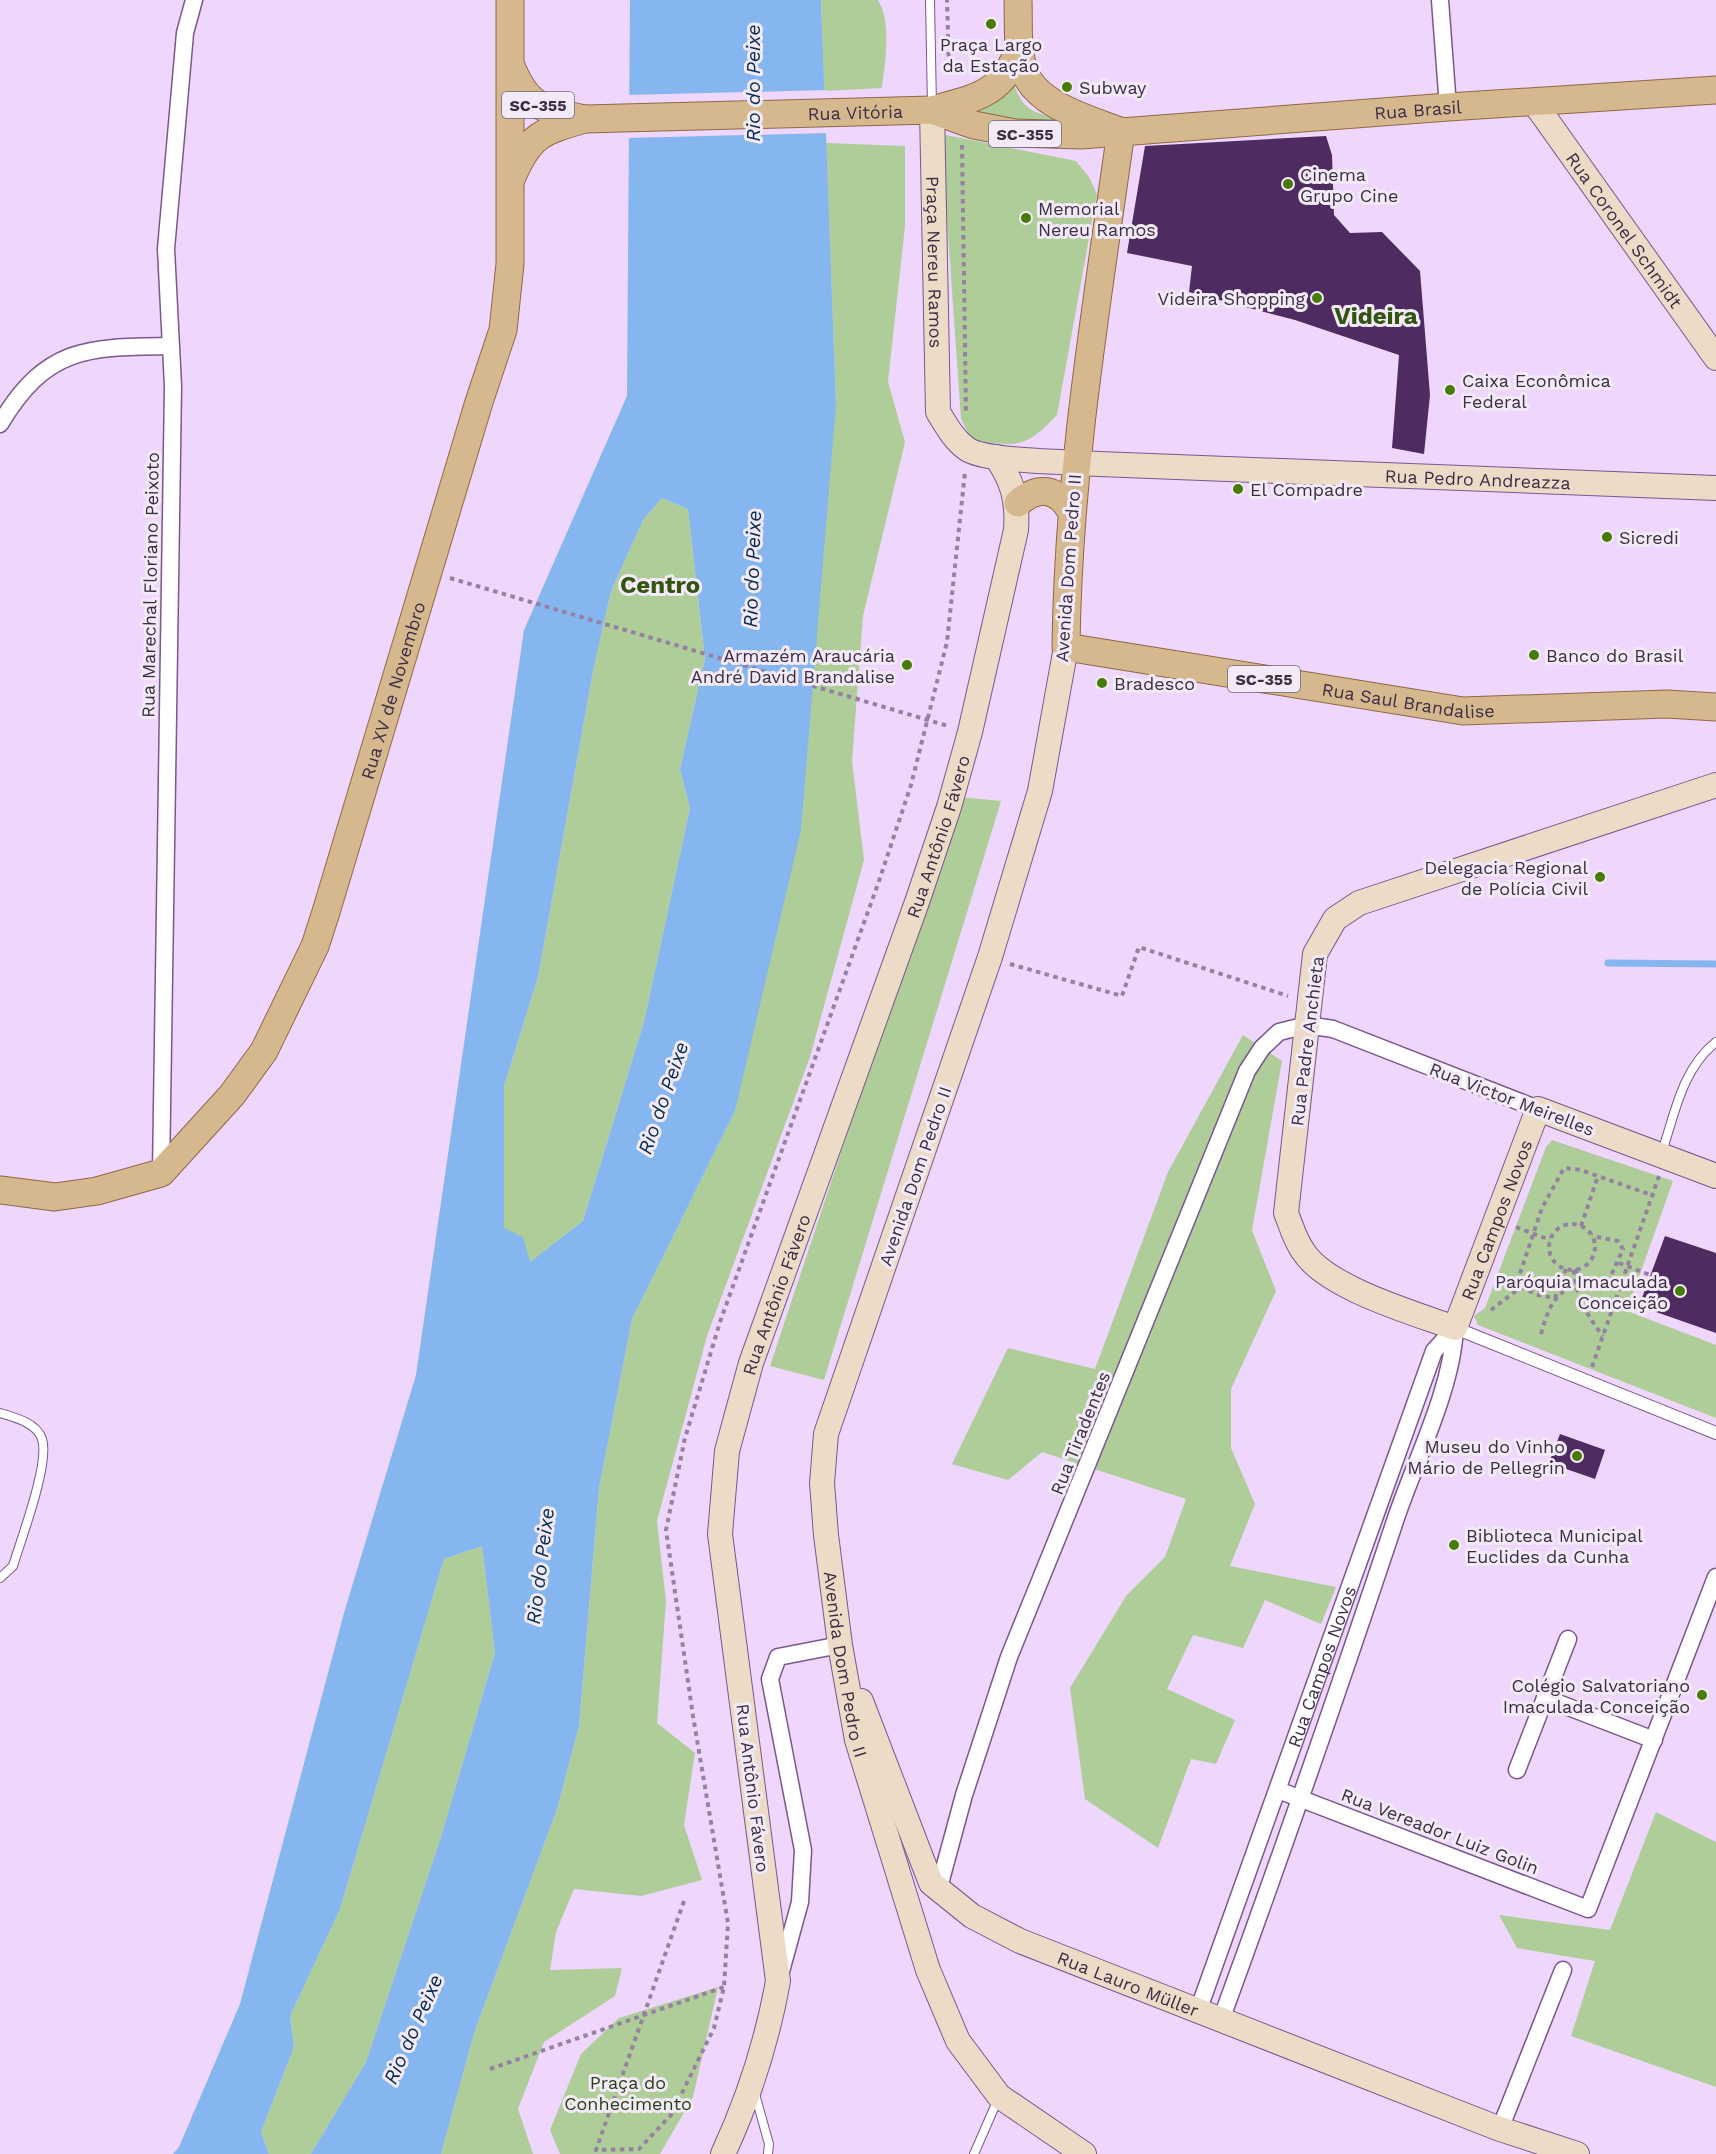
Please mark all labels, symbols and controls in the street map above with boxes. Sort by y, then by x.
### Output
marker: Praça Largo da Estação [984,17,998,31]
water label: Rio do Peixe [741,24,765,142]
place label: Praça Largo da Estação [940,34,1042,76]
place label: Subway [1079,77,1147,98]
marker: Subway [1060,80,1074,94]
road number: SC-355 [502,92,574,118]
street label: Rua Brasil [1373,96,1463,123]
street label: Rua Vitória [807,100,903,124]
road number: SC-355 [989,121,1061,147]
street label: Rua Coronel Schmidt [1562,148,1687,312]
place label: Cinema Grupo Cine [1300,164,1398,206]
street label: Praça Nereu Ramos [923,176,947,348]
marker: Cinema Grupo Cine [1281,177,1295,191]
place label: Memorial Nereu Ramos [1038,198,1156,240]
marker: Memorial Nereu Ramos [1019,211,1033,225]
place label: Videira Shopping [1158,288,1305,309]
marker: Videira Shopping [1310,291,1324,305]
district label: Videira [1334,302,1418,330]
place label: Caixa Econômica Federal [1462,370,1611,412]
marker: Caixa Econômica Federal [1443,383,1457,397]
street label: Rua Marechal Floriano Peixoto [137,452,163,718]
street label: Rua Pedro Andreazza [1384,465,1571,493]
street label: Avenida Dom Pedro II [1051,473,1085,663]
place label: El Compadre [1250,479,1363,500]
marker: El Compadre [1231,482,1245,496]
water label: Rio do Peixe [738,510,766,628]
place label: Sicredi [1619,527,1679,548]
marker: Sicredi [1600,530,1614,544]
district label: Centro [620,571,700,599]
street label: Rua XV de Novembro [356,599,429,782]
place label: Armazém Araucária André David Brandalise [691,645,895,687]
place label: Banco do Brasil [1546,645,1684,666]
marker: Banco do Brasil [1527,648,1541,662]
marker: Armazém Araucária André David Brandalise [900,658,914,672]
road number: SC-355 [1228,666,1300,692]
place label: Bradesco [1114,673,1195,694]
marker: Bradesco [1095,676,1109,690]
street label: Rua Saul Brandalise [1320,678,1495,722]
street label: Rua Antônio Fávero [902,753,974,921]
place label: Delegacia Regional de Polícia Civil [1424,857,1588,899]
marker: Delegacia Regional de Polícia Civil [1593,870,1607,884]
street label: Rua Padre Anchieta [1286,955,1328,1127]
water label: Rio do Peixe [633,1039,693,1157]
street label: Rua Victor Meirelles [1427,1058,1597,1140]
street label: Avenida Dom Pedro II [874,1084,956,1268]
street label: Rua Campos Novos [1456,1137,1536,1303]
street label: Rua Antônio Fávero [738,1211,814,1378]
place label: Paróquia Imaculada Conceição [1495,1271,1668,1313]
marker: Paróquia Imaculada Conceição [1673,1284,1687,1298]
street label: Rua Tiradentes [1046,1368,1114,1498]
place label: Museu do Vinho Mário de Pellegrin [1407,1436,1565,1478]
marker: Museu do Vinho Mário de Pellegrin [1570,1449,1584,1463]
water label: Rio do Peixe [521,1506,559,1626]
place label: Biblioteca Municipal Euclides da Cunha [1466,1525,1643,1567]
marker: Biblioteca Municipal Euclides da Cunha [1447,1538,1461,1552]
street label: Avenida Dom Pedro II [820,1570,872,1760]
street label: Rua Campos Novos [1283,1583,1360,1750]
place label: Colégio Salvatoriano Imaculada Conceição [1503,1675,1690,1717]
marker: Colégio Salvatoriano Imaculada Conceição [1695,1688,1709,1702]
street label: Rua Antônio Fávero [732,1702,774,1874]
street label: Rua Vereador Luiz Golin [1338,1784,1542,1878]
street label: Rua Lauro Müller [1055,1946,1202,2021]
water label: Rio do Peixe [378,1970,448,2088]
park label: Praça do Conhecimento [564,2072,692,2114]

